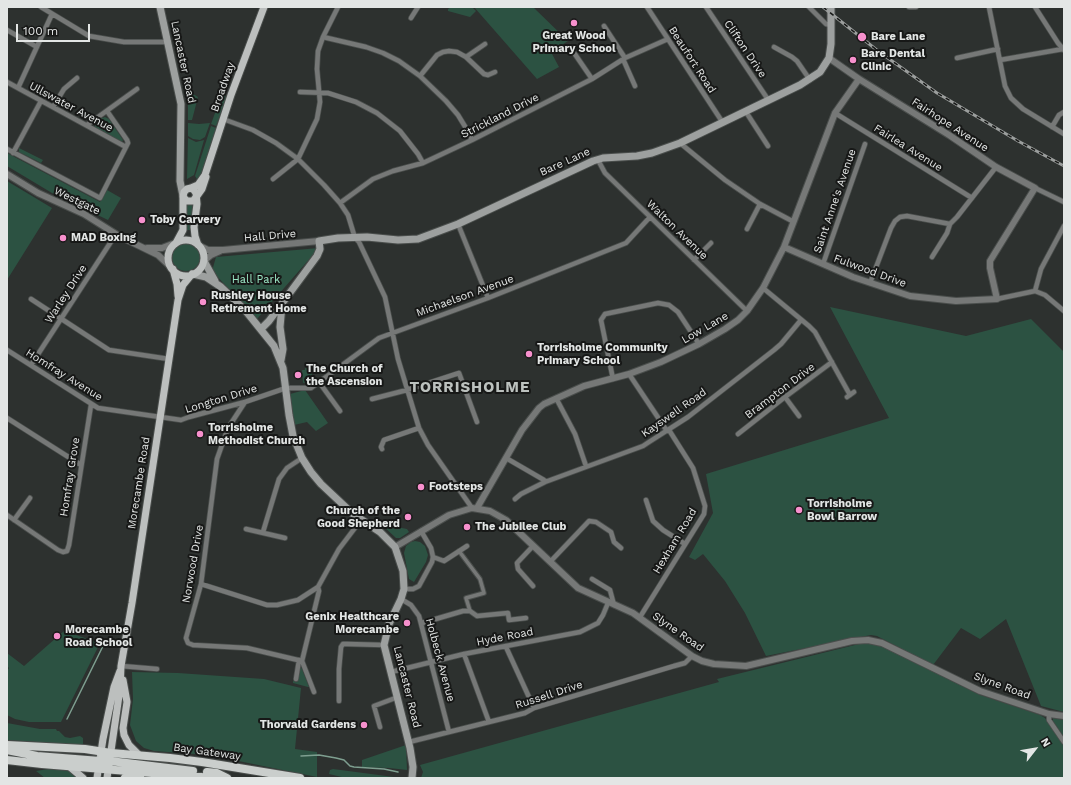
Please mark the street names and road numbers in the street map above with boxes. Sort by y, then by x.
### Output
street label: Clifton Drive [721,18,769,80]
street label: Lancaster Road [168,20,198,104]
street label: Beaufort Road [666,24,718,96]
street label: Broadway [208,60,238,114]
street label: Ullswater Avenue [27,79,115,135]
street label: Strickland Drive [459,91,541,141]
street label: Fairhope Avenue [909,95,991,155]
street label: Fairlea Avenue [871,122,945,174]
street label: Bare Lane [538,145,592,179]
street label: Saint Anne's Avenue [811,147,859,255]
street label: Westgate [52,184,102,218]
street label: Walton Avenue [644,197,710,263]
street label: Hall Drive [243,227,297,245]
street label: Fulwood Drive [832,252,908,290]
street label: Warley Drive [42,262,90,326]
street label: Michaelson Avenue [414,272,516,320]
street label: Low Lane [679,309,731,347]
street label: Homfray Avenue [23,346,105,404]
street label: Brampton Drive [742,360,818,422]
street label: Longton Drive [183,382,259,416]
street label: Kayswell Road [639,386,709,440]
street label: Homfray Grove [57,436,83,518]
street label: Morecambe Road [125,436,153,530]
street label: Hexham Road [650,506,700,576]
street label: Norwood Drive [180,524,206,604]
street label: Slyne Road [650,610,706,654]
street label: Holbeck Avenue [422,617,458,703]
street label: Hyde Road [475,625,535,649]
street label: Lancaster Road [390,645,424,729]
street label: Slyne Road [972,670,1032,702]
street label: Russell Drive [514,678,584,712]
street label: Bay Gateway [172,741,242,763]

